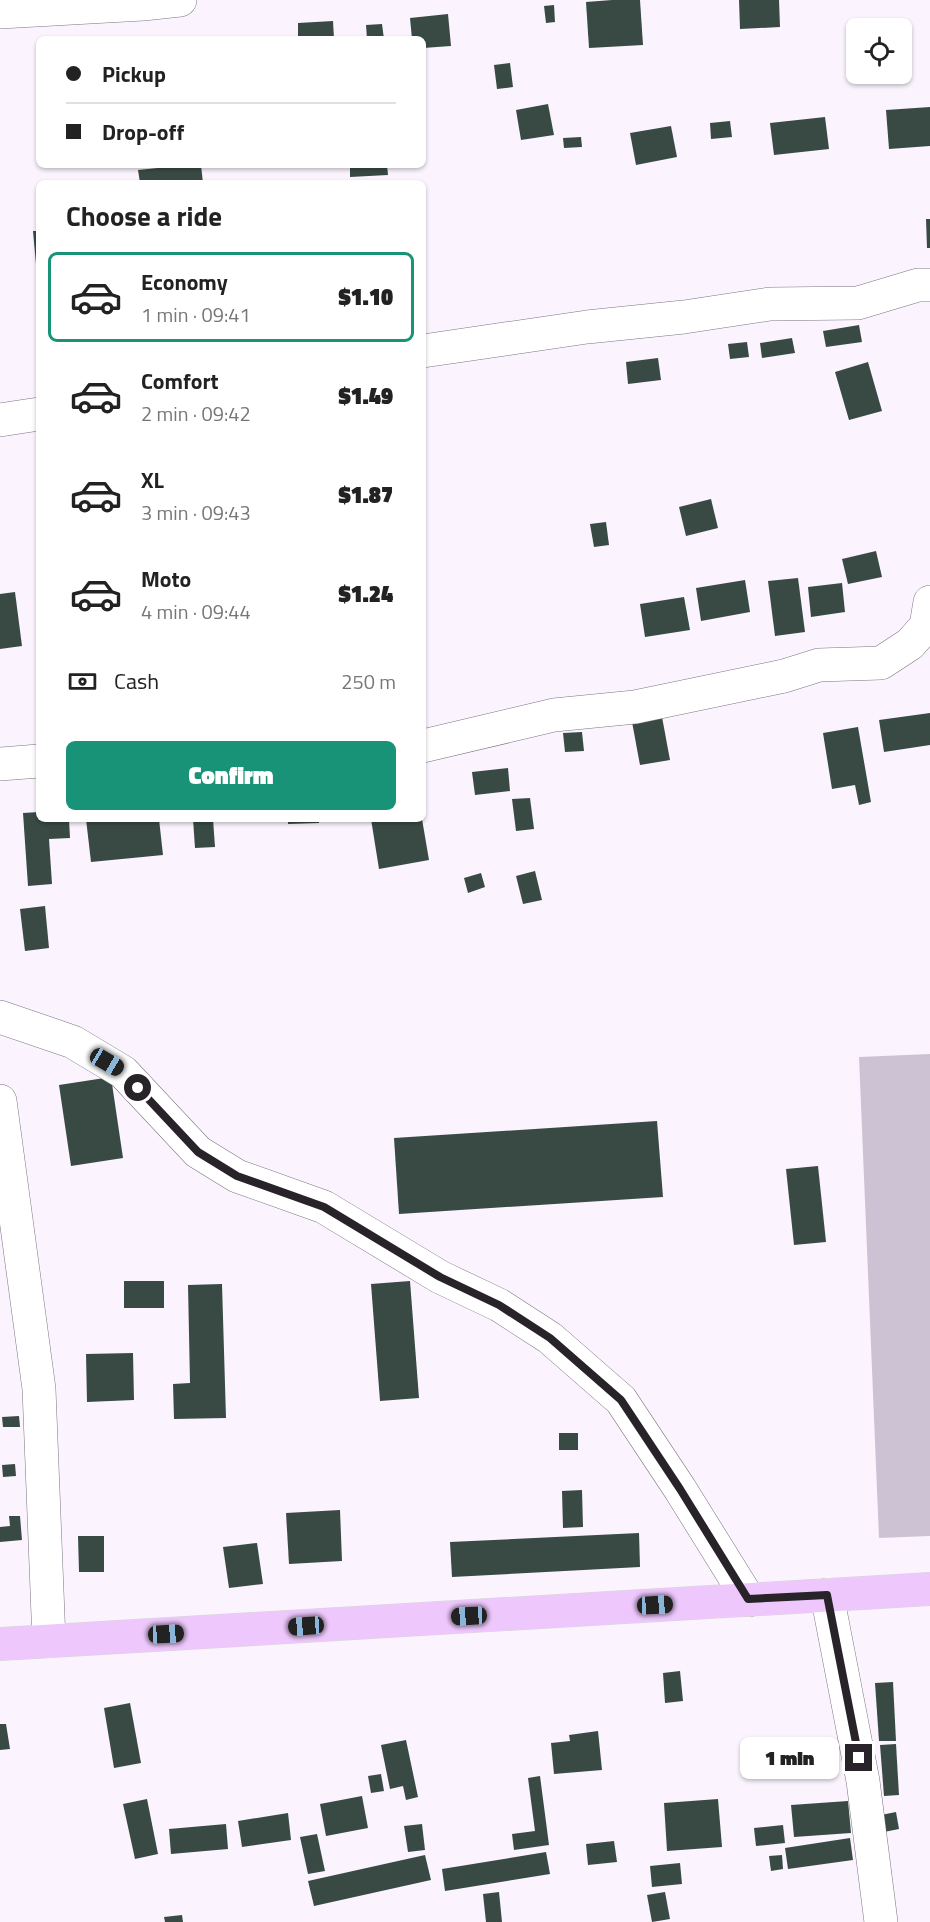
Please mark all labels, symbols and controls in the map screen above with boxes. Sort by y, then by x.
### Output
map controls [846,18,912,84]
button: locate [846,18,912,84]
text: Pickup [102,57,166,91]
text: Drop-off [102,115,184,149]
text: Choose a ride [66,195,222,236]
text: Economy [141,265,228,299]
icon: car [69,270,123,324]
text: $1.10 [338,280,393,314]
text: 1 min · 09:41 [141,299,251,330]
text: Comfort [141,364,219,398]
icon: car [69,369,123,423]
text: $1.49 [338,379,393,413]
text: 2 min · 09:42 [141,398,251,429]
text: XL [141,463,164,497]
icon: car [69,468,123,522]
text: $1.87 [338,478,393,512]
text: 3 min · 09:43 [141,497,251,528]
text: Moto [141,562,191,596]
icon: car [69,567,123,621]
text: $1.24 [338,577,393,611]
text: 4 min · 09:44 [141,596,251,627]
text: Cash [114,664,159,698]
icon: cash [66,665,99,698]
text: 250 m [341,666,396,697]
button: Confirm [66,741,396,810]
car [87,1045,127,1079]
route start [124,1074,151,1101]
car [637,1595,673,1615]
car [451,1606,487,1626]
car [287,1616,325,1636]
car [148,1624,184,1644]
callout: 1 min [739,1737,838,1779]
text: 1 min [765,1742,814,1773]
route end [845,1744,872,1771]

